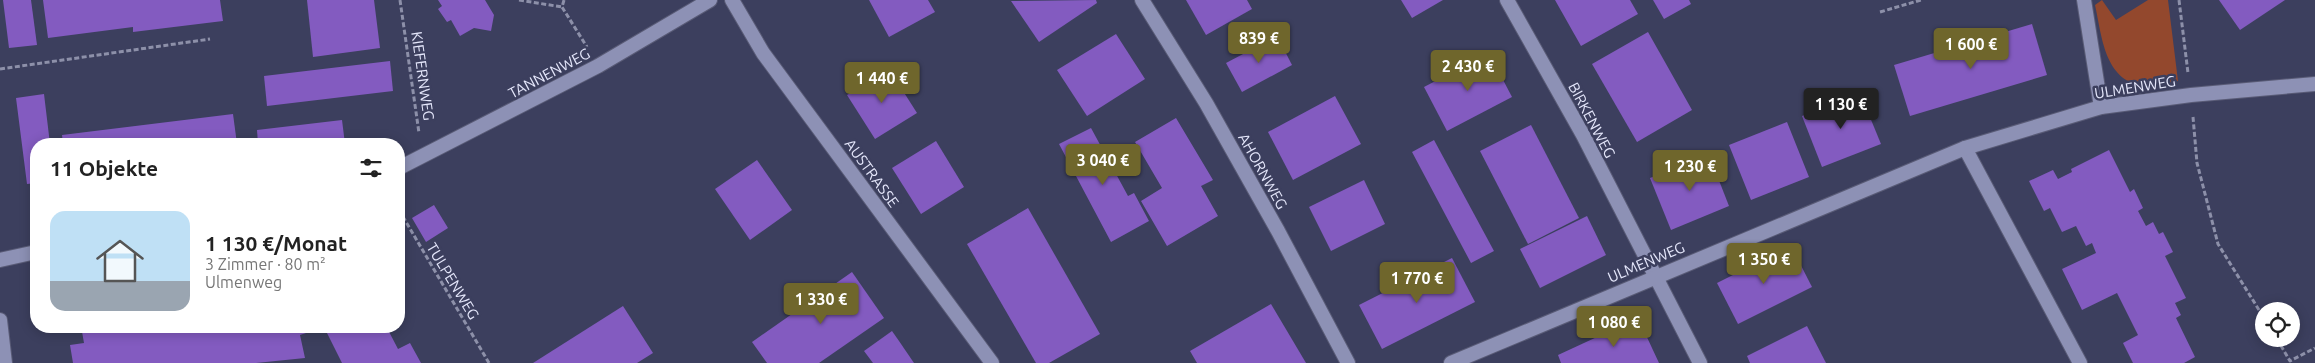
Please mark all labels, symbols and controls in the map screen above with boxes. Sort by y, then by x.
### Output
pin: 839 € [1224,22,1294,64]
pin: 1 600 € [1925,28,2017,70]
text: 839 € [1239,29,1279,47]
street label: KIEFERNWEG [408,30,438,122]
text: 1 600 € [1945,35,1997,53]
street label: TANNENWEG [505,44,593,102]
pin: 2 430 € [1422,49,1514,92]
text: 2 430 € [1442,57,1494,75]
pin: 1 440 € [836,62,928,104]
text: 1 440 € [856,69,908,87]
street label: ULMENWEG [2093,72,2177,102]
street label: BIRKENWEG [1565,79,1619,161]
pin: 1 130 € [1795,88,1887,130]
text: 1 130 € [1815,95,1867,113]
street label: AHORNWEG [1235,130,1291,212]
street label: AUSTRASSE [842,136,902,210]
pin: 3 040 € [1057,144,1149,186]
pin: 1 230 € [1644,150,1736,192]
text: 3 040 € [1077,151,1129,169]
icon: filters [357,154,385,182]
text: 11 Objekte [50,156,158,180]
text: 1 230 € [1664,157,1716,175]
icon: home [90,231,150,291]
text: 1 130 €/Monat [205,231,347,255]
street label: ULMENWEG [1605,238,1687,286]
street label: TULPENWEG [423,240,483,322]
pin: 1 350 € [1718,242,1810,285]
text: 1 350 € [1738,250,1790,268]
text: 3 Zimmer · 80 m² [205,255,326,273]
pin: 1 770 € [1371,262,1463,304]
text: 1 770 € [1391,269,1443,287]
text: Ulmenweg [205,273,282,291]
pin: 1 330 € [775,282,867,325]
text: 1 330 € [795,290,847,308]
map controls [2255,302,2300,347]
button: locate [2255,302,2300,347]
pin: 1 080 € [1568,306,1660,348]
text: 1 080 € [1588,313,1640,331]

